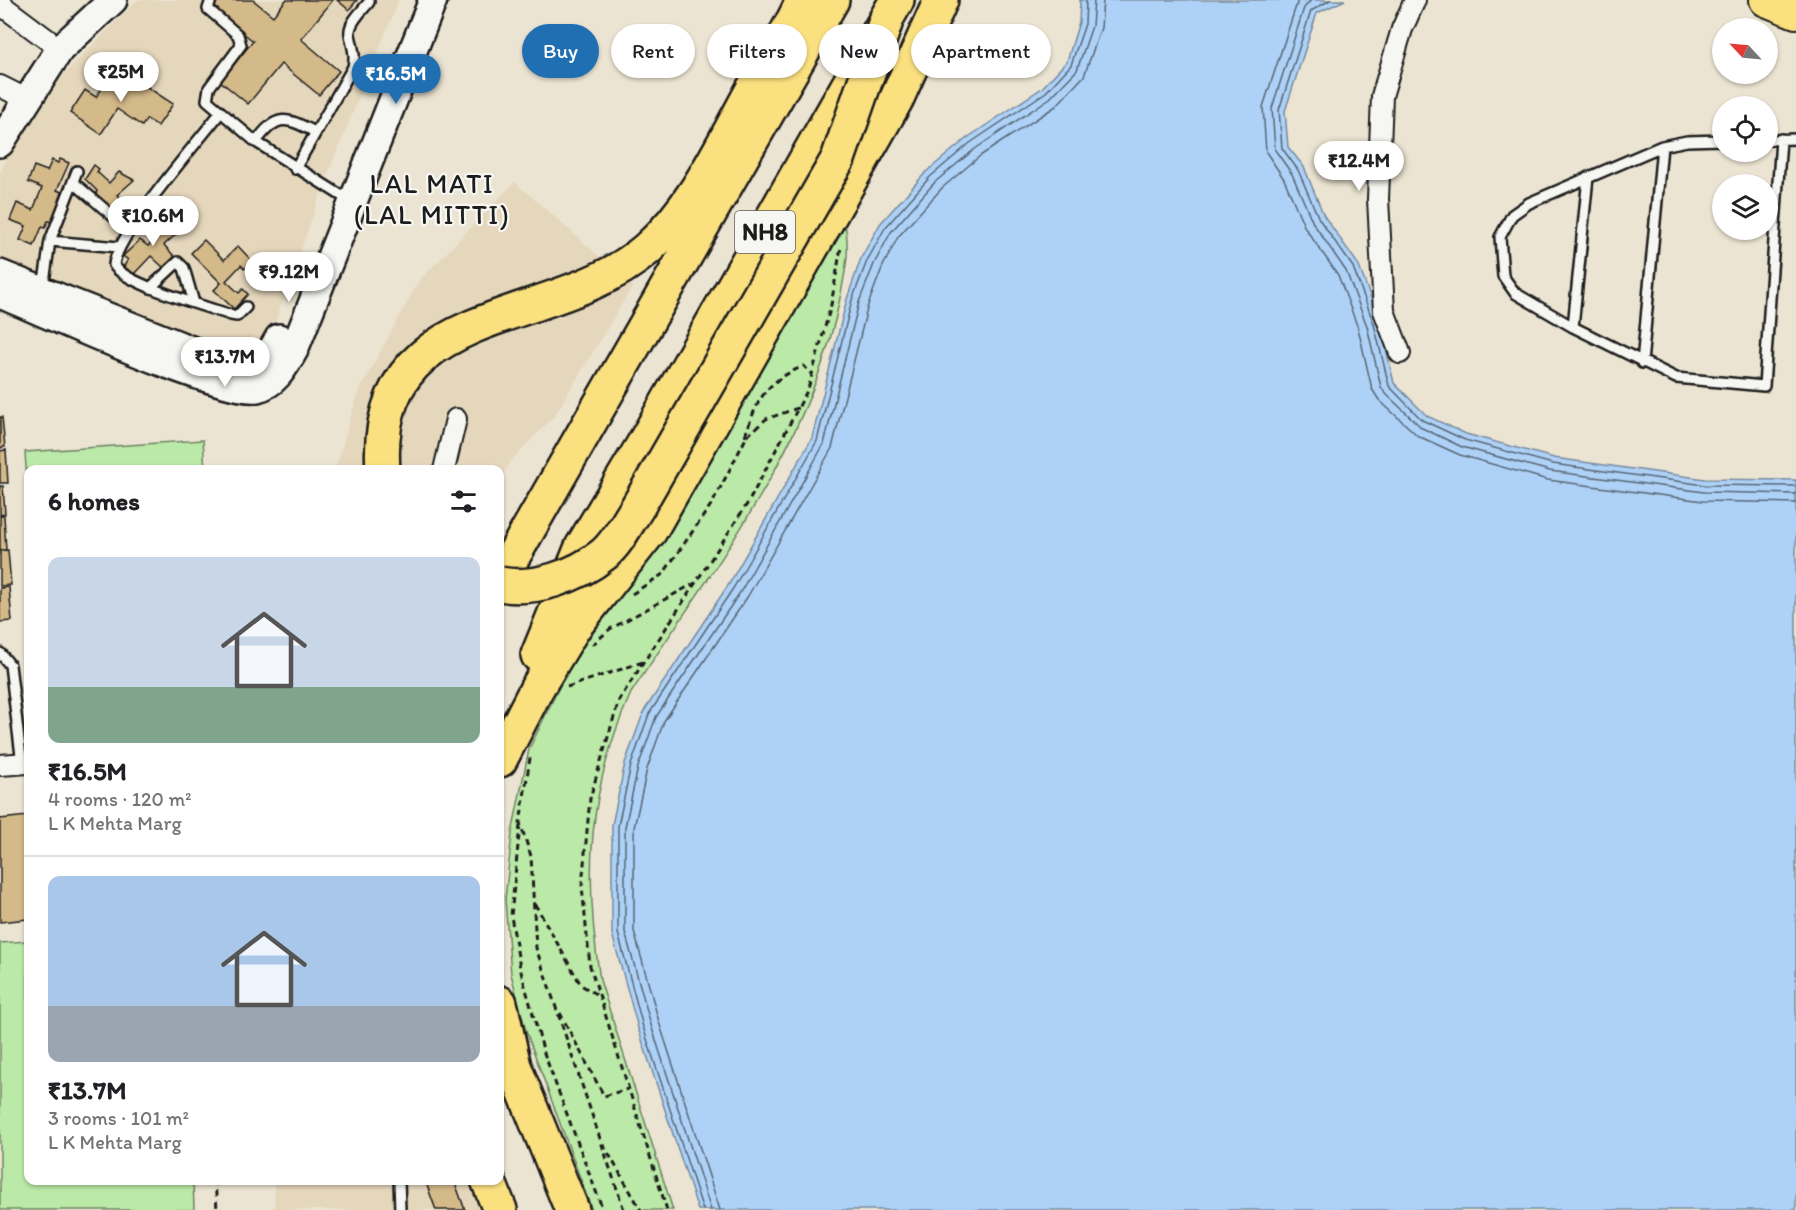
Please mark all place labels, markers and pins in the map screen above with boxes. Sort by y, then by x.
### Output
pin: ₹25M [85,52,157,103]
pin: ₹16.5M [347,54,445,105]
pin: ₹12.4M [1310,141,1408,192]
pin: ₹10.6M [104,196,202,247]
pin: ₹9.12M [240,252,338,303]
pin: ₹13.7M [176,337,274,388]

